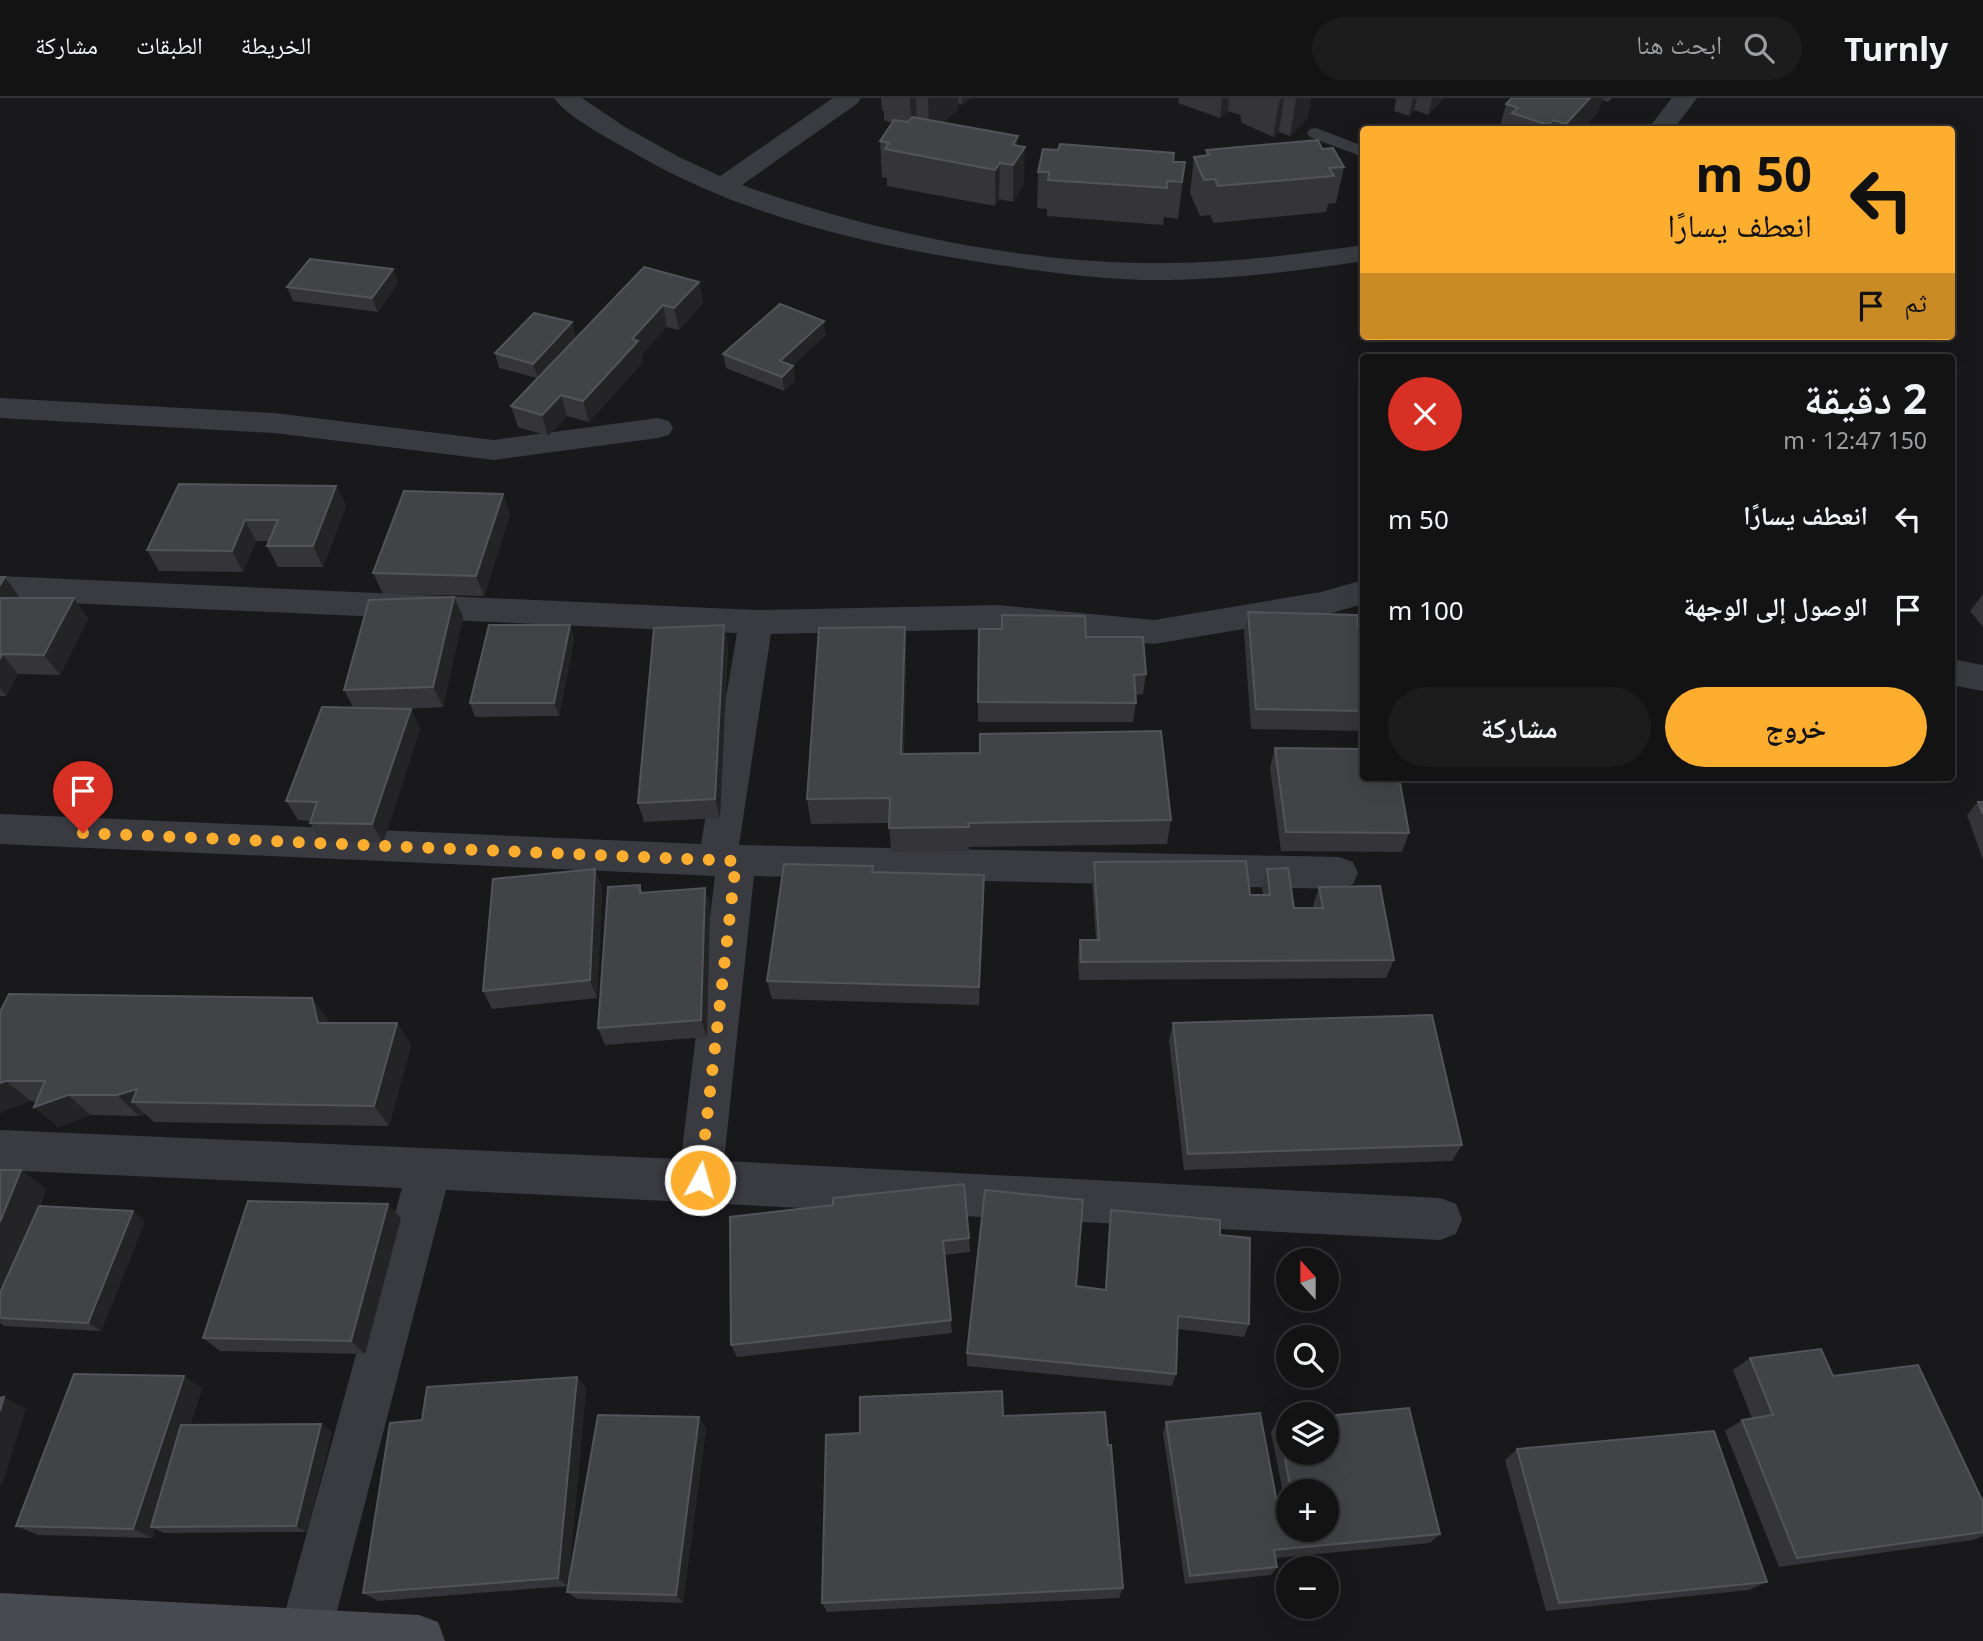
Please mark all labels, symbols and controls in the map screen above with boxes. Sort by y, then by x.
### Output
search box [1312,17,1802,80]
text: ابحث هنا [1636,26,1722,62]
text: Turnly [1844,26,1948,71]
text: مشاركة [35,28,98,61]
text: الطبقات [136,28,203,61]
text: الخريطة [241,28,311,61]
icon: search [1740,29,1778,67]
text: 50 m [1695,140,1812,206]
icon: left [1836,154,1927,245]
text: انعطف يسارًا [1667,203,1812,246]
text: ثم [1904,284,1927,320]
icon: arrive [1852,287,1890,325]
text: 2 دقيقة [1804,369,1927,426]
button: close [1388,377,1462,451]
text: 150 m · 12:47 [1783,424,1927,456]
text: انعطف يسارًا [1743,497,1868,533]
icon: left [1889,500,1927,538]
text: 50 m [1388,501,1449,537]
text: الوصول إلى الوجهة [1684,588,1868,624]
icon: arrive [1889,591,1927,629]
text: 100 m [1388,592,1464,628]
button: مشاركة [1388,687,1651,767]
button: خروج [1665,687,1927,767]
pin [53,761,113,833]
icon: arrive [64,772,102,810]
position arrow [663,1143,737,1217]
north arrow [1276,1248,1339,1311]
map controls [1276,1248,1339,1619]
button: search [1276,1325,1339,1388]
button: layers [1276,1402,1339,1465]
button: + [1276,1479,1339,1542]
button: − [1276,1556,1339,1619]

